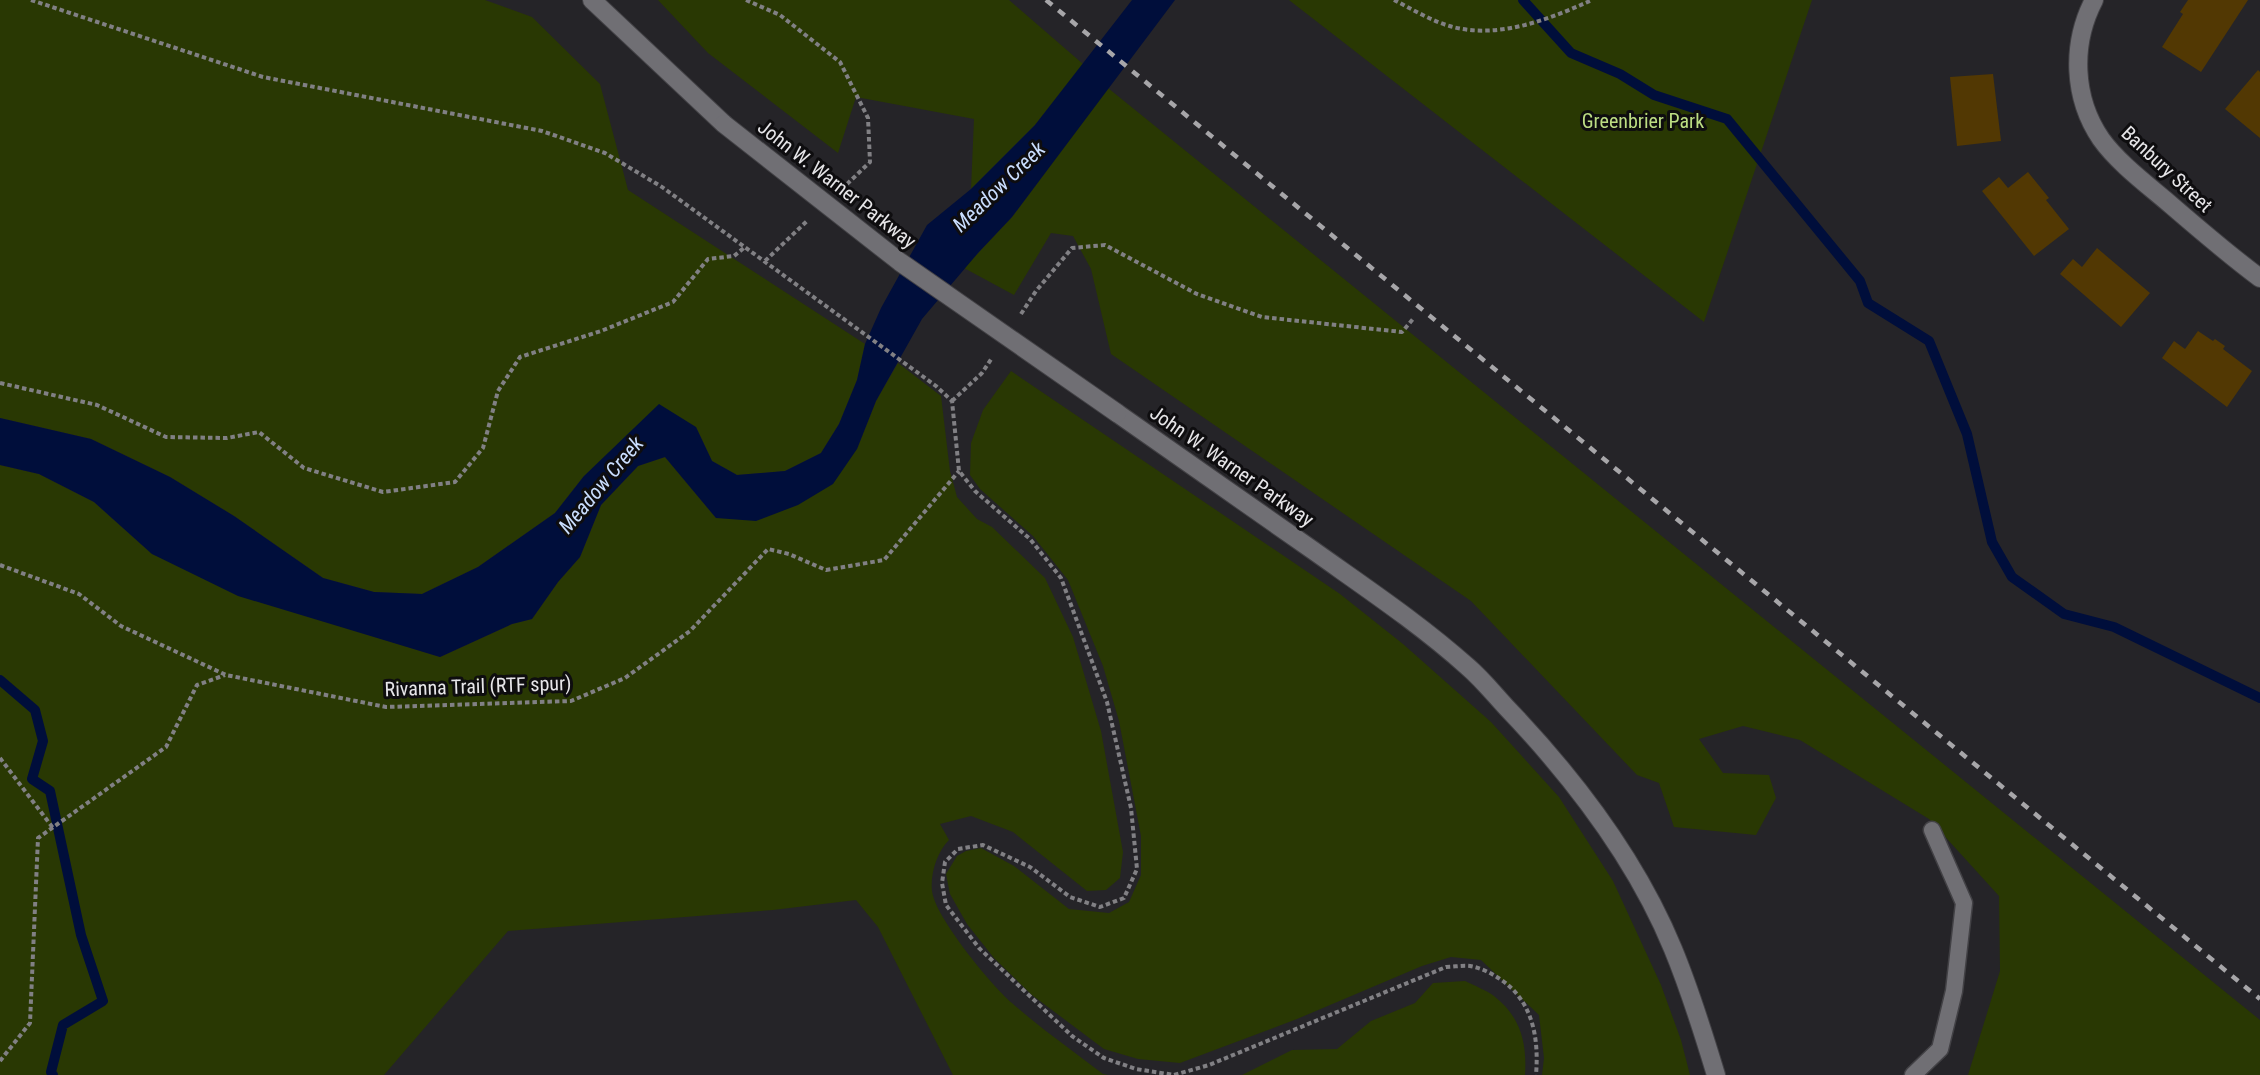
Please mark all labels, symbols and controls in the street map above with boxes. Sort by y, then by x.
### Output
park label: Greenbrier Park [1582,109,1704,133]
street label: John W. Warner Parkway [753,115,921,253]
street label: Banbury Street [2116,121,2218,217]
water label: Meadow Creek [948,137,1051,237]
street label: John W. Warner Parkway [1146,400,1318,532]
water label: Meadow Creek [554,431,649,538]
street label: Rivanna Trail (RTF spur) [384,671,572,701]

